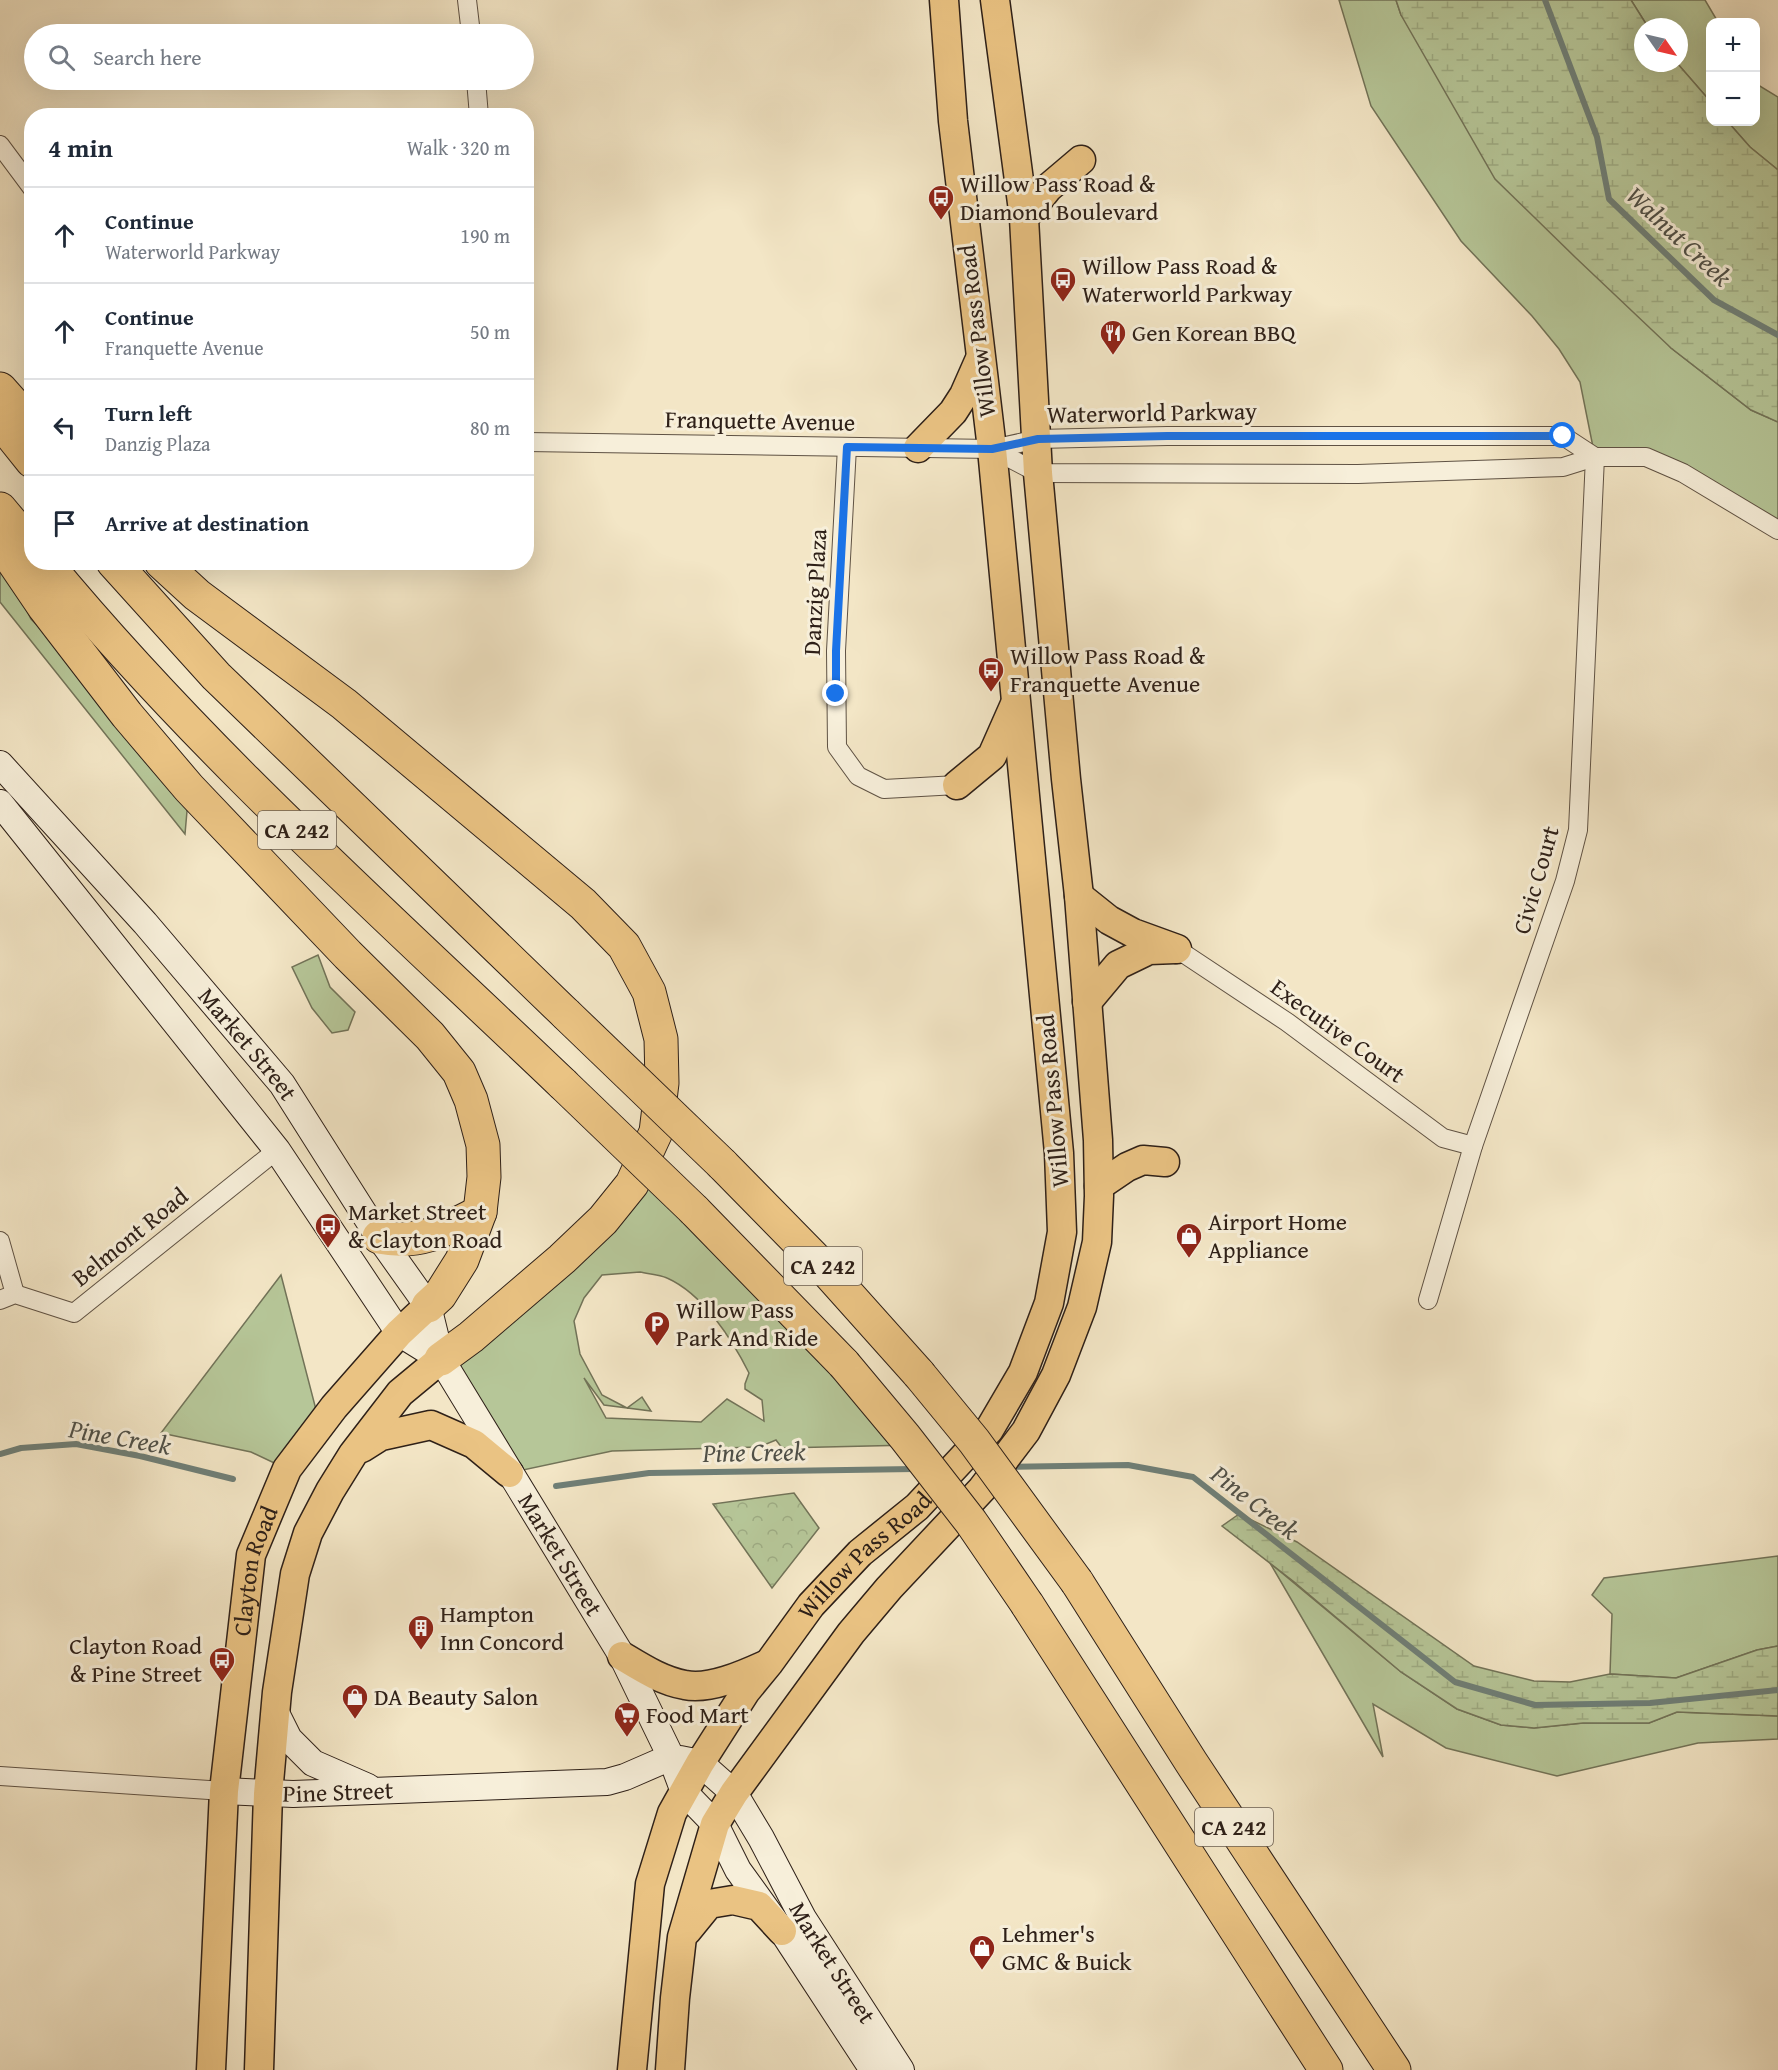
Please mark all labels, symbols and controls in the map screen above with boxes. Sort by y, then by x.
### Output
north arrow [1634,18,1688,72]
map controls [1706,18,1760,126]
button: + [1706,18,1760,72]
search box [24,24,534,90]
icon: search [45,41,78,74]
text: Search here [93,41,202,73]
button: − [1706,72,1760,126]
text: 4 min [48,128,113,167]
text: Walk · 320 m [407,133,510,162]
place label: Willow Pass Road & Diamond Boulevard [960,166,1158,229]
water label: Walnut Creek [1618,176,1741,295]
bus stop icon: Willow Pass Road & Diamond Boulevard [926,183,956,221]
text: Continue [105,205,194,237]
icon: ahead [48,219,81,252]
text: 190 m [460,221,510,250]
text: Waterworld Parkway [105,237,280,266]
street label: Willow Pass Road [949,243,1004,419]
place label: Willow Pass Road & Waterworld Parkway [1082,248,1292,311]
bus stop icon: Willow Pass Road & Waterworld Parkway [1048,265,1078,303]
text: Continue [105,301,194,333]
icon: ahead [48,315,81,348]
place label: Gen Korean BBQ [1132,315,1297,350]
text: 50 m [470,317,510,346]
restaurant icon: Gen Korean BBQ [1098,318,1128,356]
text: Franquette Avenue [105,333,264,362]
street label: Waterworld Parkway [1047,393,1258,432]
text: Turn left [105,397,192,429]
street label: Franquette Avenue [665,401,855,440]
icon: left [48,411,81,444]
text: 80 m [470,413,510,442]
route start [1549,422,1575,448]
text: Danzig Plaza [105,429,211,458]
icon: arrive [48,507,81,540]
text: Arrive at destination [105,507,309,539]
street label: Danzig Plaza [794,527,835,656]
place label: Willow Pass Road & Franquette Avenue [1010,638,1206,701]
bus stop icon: Willow Pass Road & Franquette Avenue [976,655,1006,693]
route end [822,680,848,706]
road number: CA 242 [258,811,336,849]
street label: Civic Court [1503,821,1568,938]
street label: Executive Court [1264,970,1413,1092]
street label: Market Street [190,980,306,1108]
street label: Willow Pass Road [1027,1013,1078,1189]
street label: Belmont Road [64,1179,196,1295]
place label: Market Street & Clayton Road [348,1194,502,1257]
place label: Airport Home Appliance [1208,1204,1347,1267]
bus stop icon: Market Street & Clayton Road [313,1211,343,1249]
shop icon: Airport Home Appliance [1174,1221,1204,1259]
road number: CA 242 [784,1247,862,1285]
place label: Willow Pass Park And Ride [676,1292,818,1355]
parking icon: Willow Pass Park And Ride [642,1309,672,1347]
water label: Pine Creek [65,1408,174,1465]
water label: Pine Creek [701,1431,806,1472]
water label: Pine Creek [1202,1454,1308,1549]
street label: Willow Pass Road [788,1483,940,1626]
street label: Market Street [510,1486,612,1623]
street label: Clayton Road [224,1500,287,1638]
place label: Hampton Inn Concord [440,1596,564,1659]
building icon: Hampton Inn Concord [406,1613,436,1651]
place label: Clayton Road & Pine Street [69,1628,203,1691]
bus stop icon: Clayton Road & Pine Street [207,1645,237,1683]
place label: DA Beauty Salon [374,1679,539,1714]
shop icon: DA Beauty Salon [340,1682,370,1720]
place label: Food Mart [646,1697,749,1732]
supermarket icon: Food Mart [612,1700,642,1738]
street label: Pine Street [282,1772,394,1811]
road number: CA 242 [1195,1808,1273,1846]
street label: Market Street [781,1896,885,2031]
place label: Lehmer's GMC & Buick [1002,1916,1132,1979]
shop icon: Lehmer's GMC & Buick [967,1933,997,1971]

